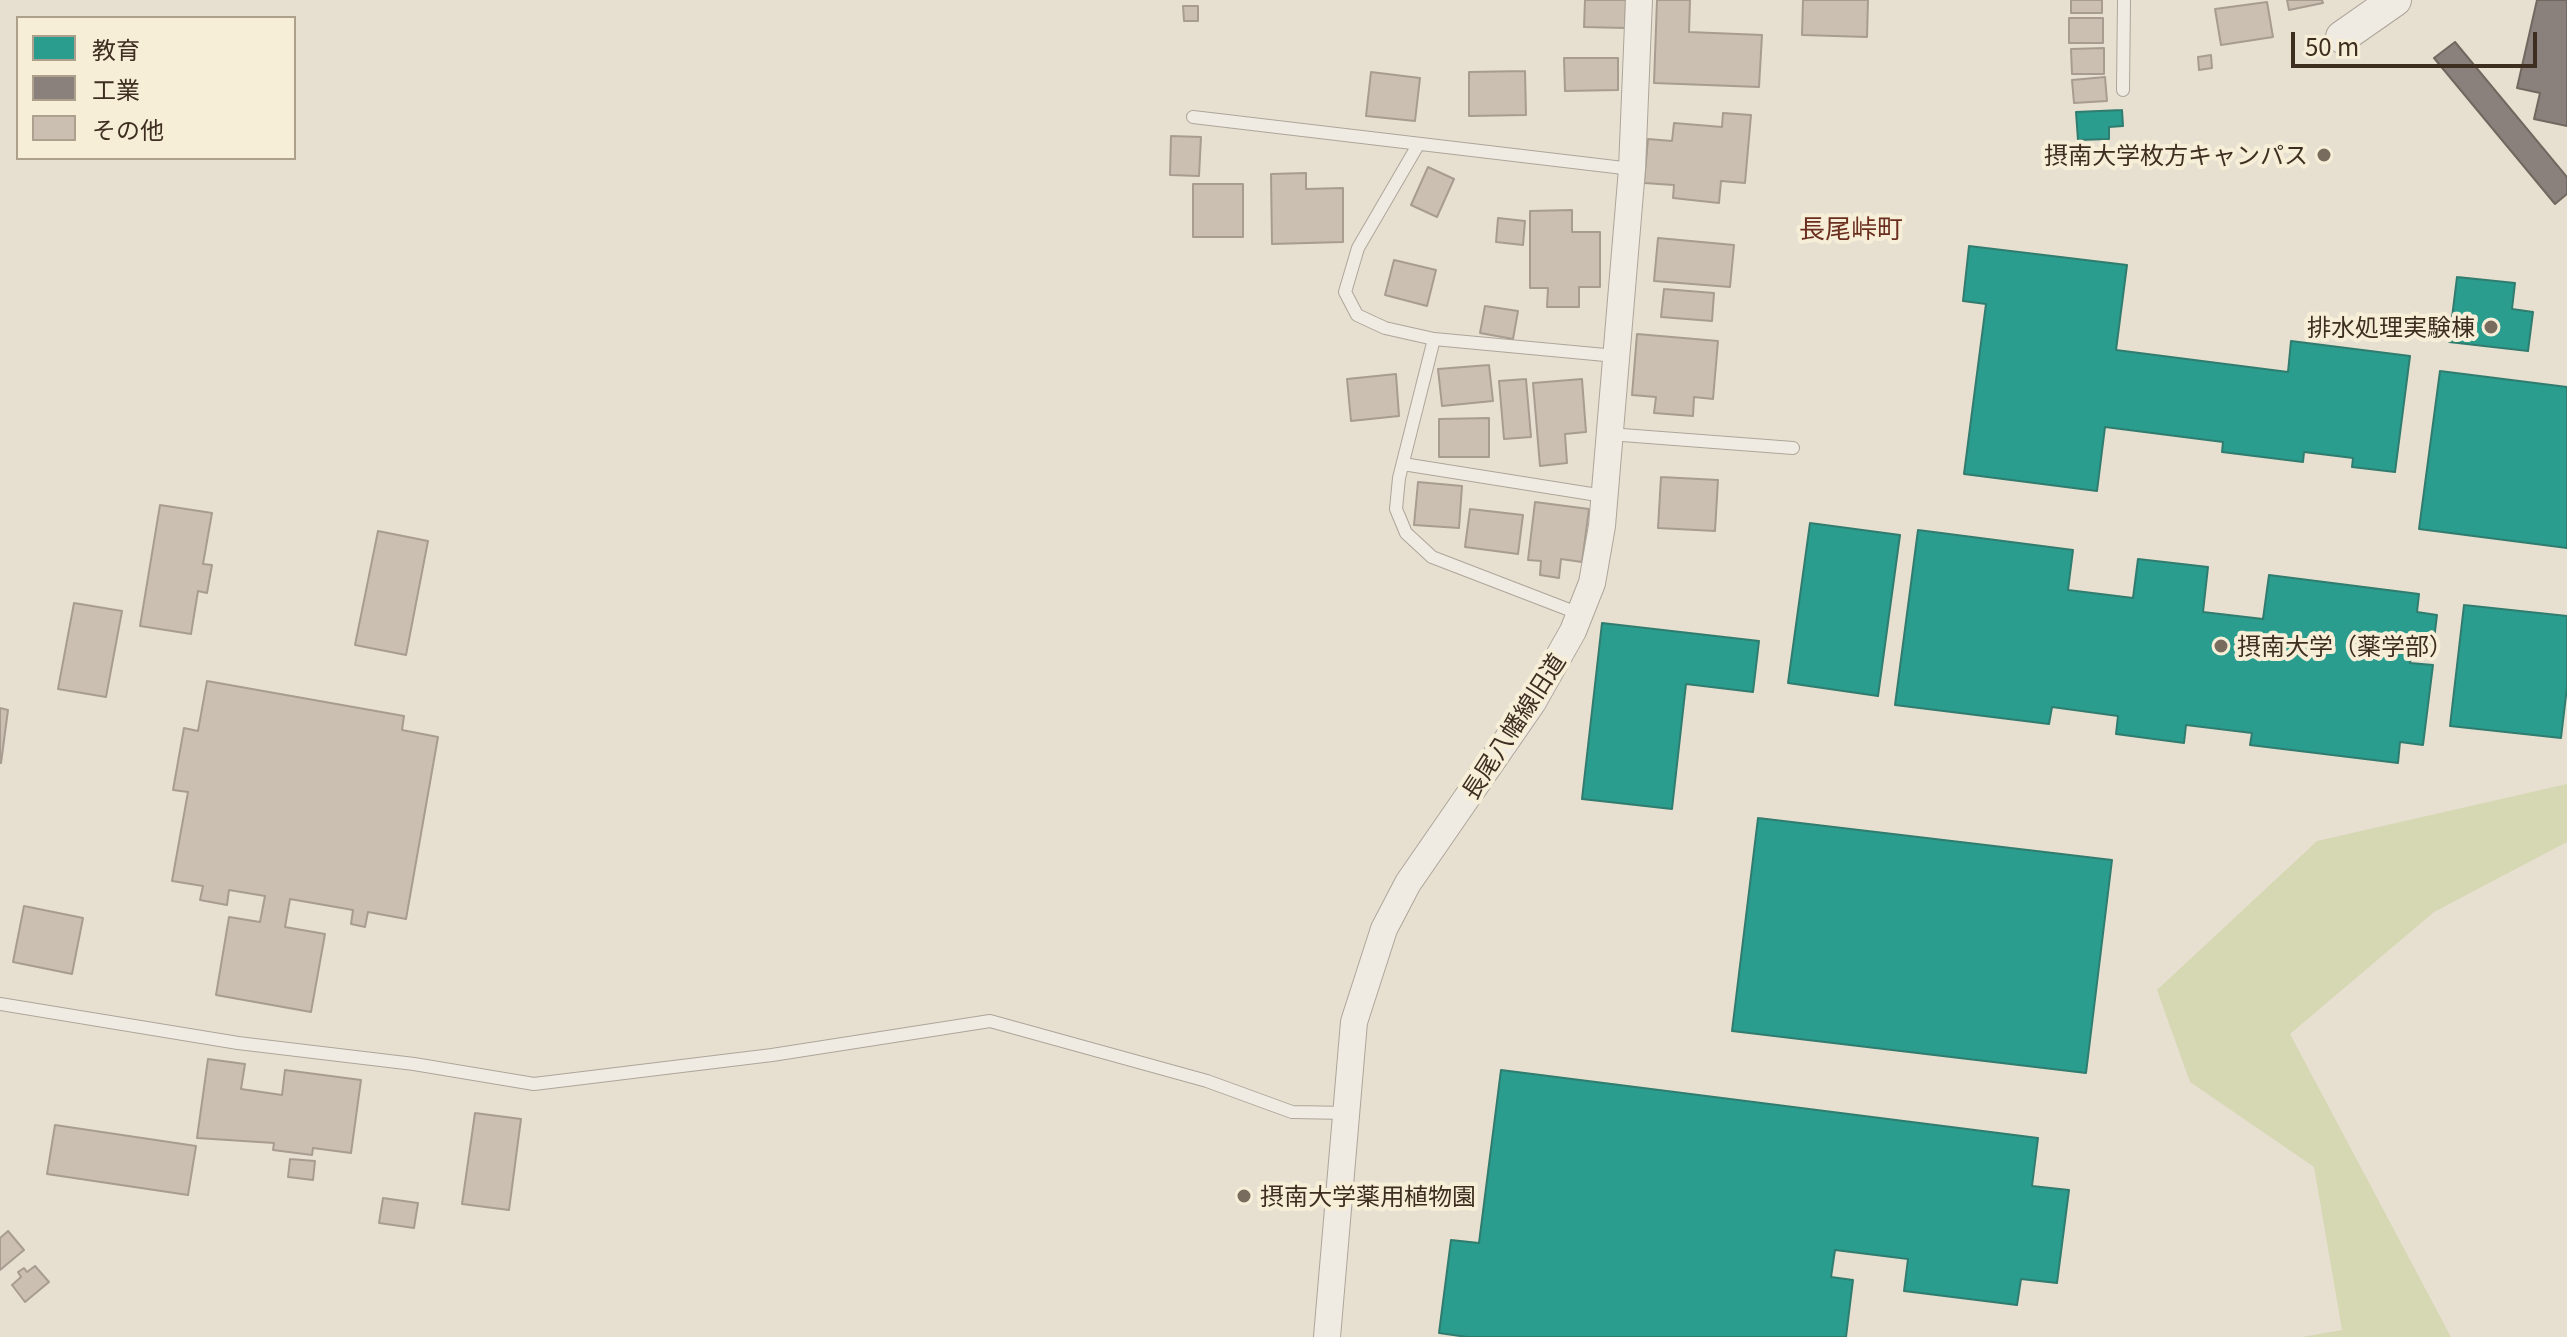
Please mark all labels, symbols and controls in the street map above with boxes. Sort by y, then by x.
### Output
legend [16,16,296,160]
scale bar [2295,16,2541,66]
text: 50 m [2305,28,2359,63]
text: 教育 [92,31,140,66]
text: 工業 [92,71,140,106]
text: その他 [92,111,164,146]
place label: 摂南大学枚方キャンパス [2044,141,2308,169]
marker: 摂南大学枚方キャンパス [2315,146,2333,164]
district label: 長尾峠町 [1799,212,1903,244]
place label: 排水処理実験棟 [2307,313,2475,341]
marker: 排水処理実験棟 [2482,318,2500,336]
place label: 摂南大学（薬学部） [2237,632,2453,660]
marker: 摂南大学（薬学部） [2212,637,2230,655]
street label: 長尾八幡線旧道 [1455,648,1571,804]
place label: 摂南大学薬用植物園 [1260,1182,1476,1210]
marker: 摂南大学薬用植物園 [1235,1187,1253,1205]

